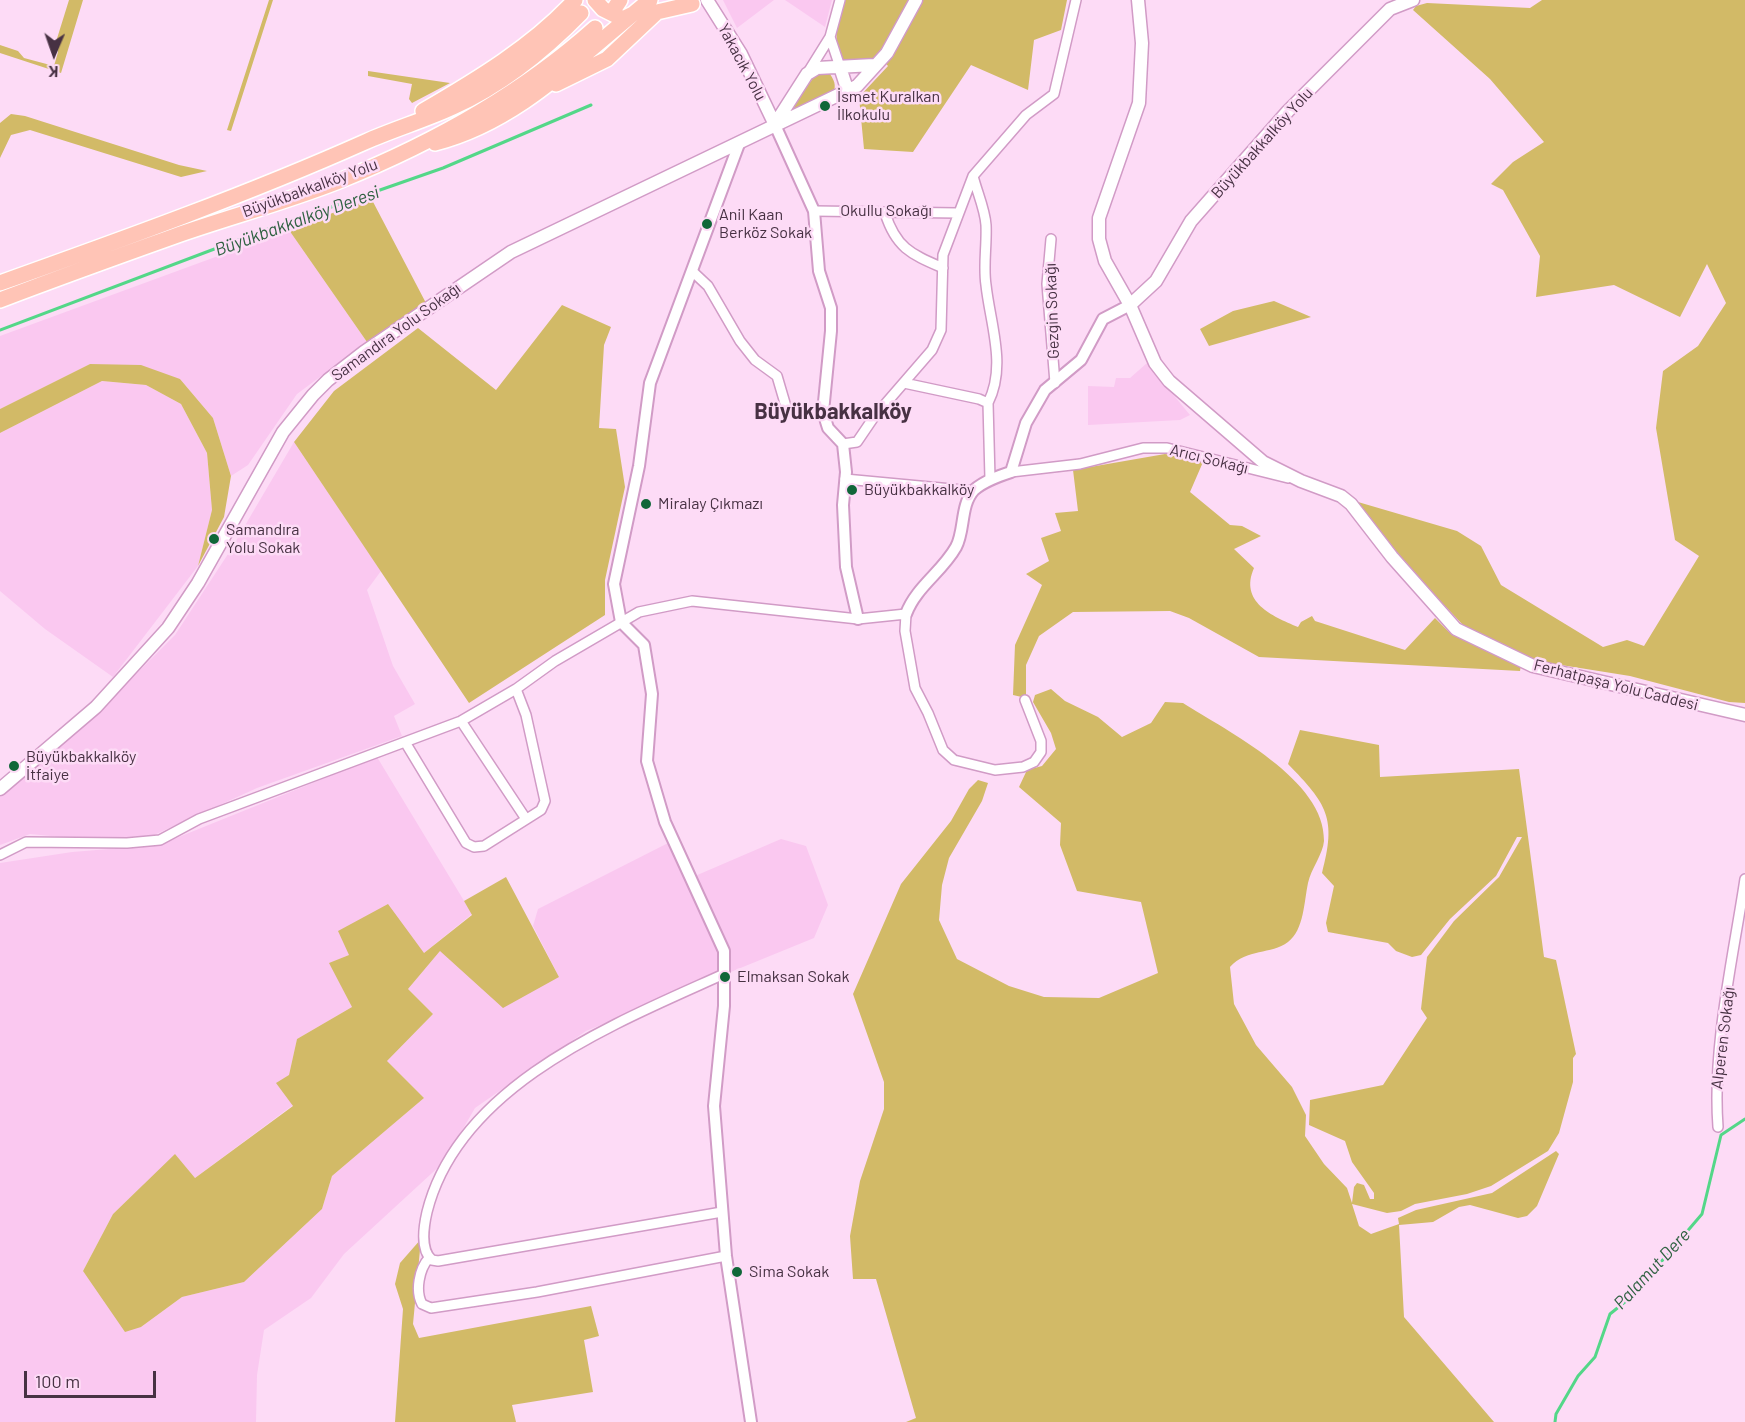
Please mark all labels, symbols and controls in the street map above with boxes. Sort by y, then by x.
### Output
street label: Yakacık Yolu [714,20,770,104]
north arrow [24,24,84,84]
text: K [48,63,59,82]
street label: Büyükbakkalköy Yolu [1207,84,1317,202]
place label: İsmet Kuralkan İlkokulu [837,87,940,125]
marker: İsmet Kuralkan İlkokulu [818,99,832,113]
street label: Büyükbakkalköy Yolu [240,155,380,221]
water label: Büyükbakkalköy Deresi [212,181,382,261]
street label: Okullu Sokağı [840,201,932,221]
place label: Anil Kaan Berköz Sokak [719,205,812,243]
marker: Anil Kaan Berköz Sokak [700,217,714,231]
street label: Gezgin Sokağı [1041,263,1063,359]
street label: Samandıra Yolu Sokağı [328,279,464,385]
district label: Büyükbakkalköy [754,399,912,425]
street label: Arıcı Sokağı [1168,440,1250,478]
place label: Büyükbakkalköy [864,480,974,500]
marker: Büyükbakkalköy [845,483,859,497]
place label: Miralay Çıkmazı [658,494,763,514]
marker: Miralay Çıkmazı [639,497,653,511]
place label: Samandıra Yolu Sokak [226,520,300,558]
marker: Samandıra Yolu Sokak [207,532,221,546]
street label: Ferhatpaşa Yolu Caddesi [1532,655,1700,715]
place label: Büyükbakkalköy İtfaiye [26,747,136,785]
marker: Büyükbakkalköy İtfaiye [7,759,21,773]
place label: Elmaksan Sokak [737,967,850,987]
marker: Elmaksan Sokak [718,970,732,984]
street label: Alperen Sokağı [1707,986,1739,1090]
water label: Palamut Dere [1609,1224,1695,1314]
place label: Sima Sokak [749,1262,829,1282]
marker: Sima Sokak [730,1265,744,1279]
scale bar [27,1359,159,1397]
text: 100 m [35,1370,80,1392]

